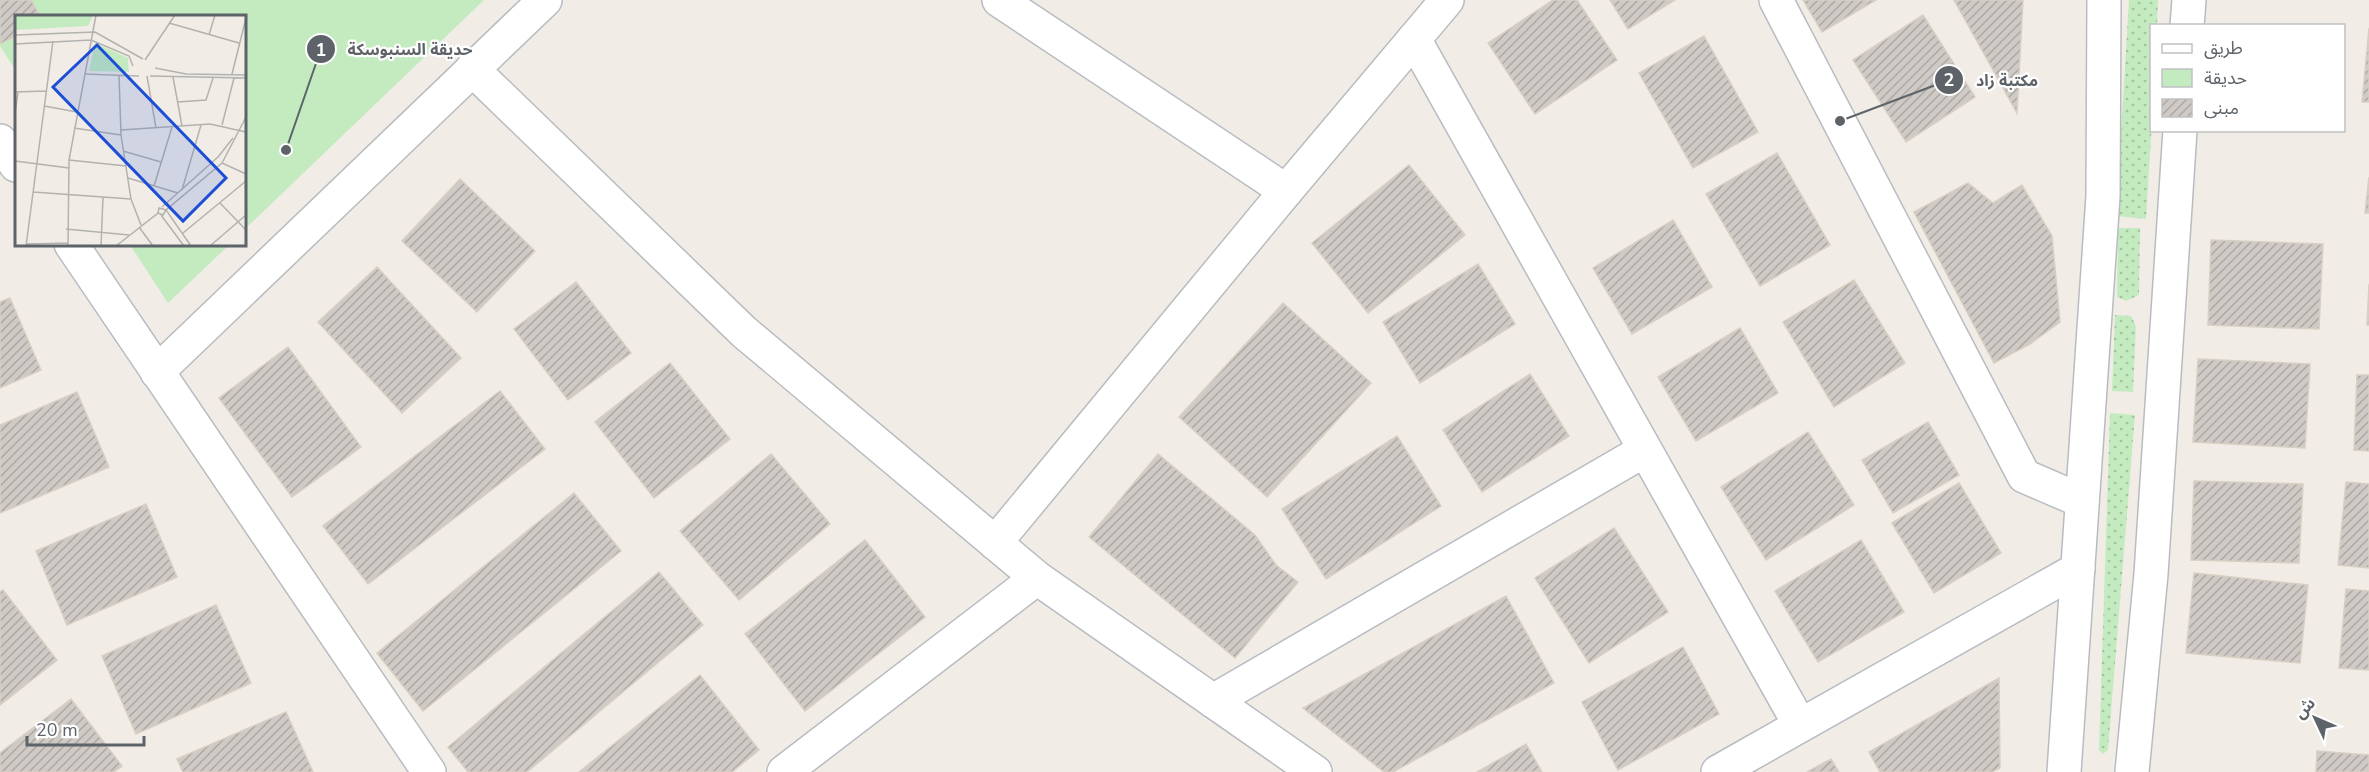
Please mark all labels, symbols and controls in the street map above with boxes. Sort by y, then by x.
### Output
inset map [15,15,246,246]
legend [2150,24,2345,132]
callout: حديقة السنبوسكة [306,32,485,66]
text: طريق [2204,36,2243,60]
text: 1 [316,38,326,62]
text: حديقة السنبوسكة [348,39,472,61]
callout: مكتبة زاد [1934,63,2051,97]
text: حديقة [2204,66,2247,90]
text: 2 [1944,68,1954,92]
text: مكتبة زاد [1976,70,2038,92]
text: مبنى [2204,96,2239,120]
north arrow [2285,688,2345,748]
text: ش [2289,693,2321,724]
scale bar [27,709,144,747]
text: 20 m [36,718,78,742]

